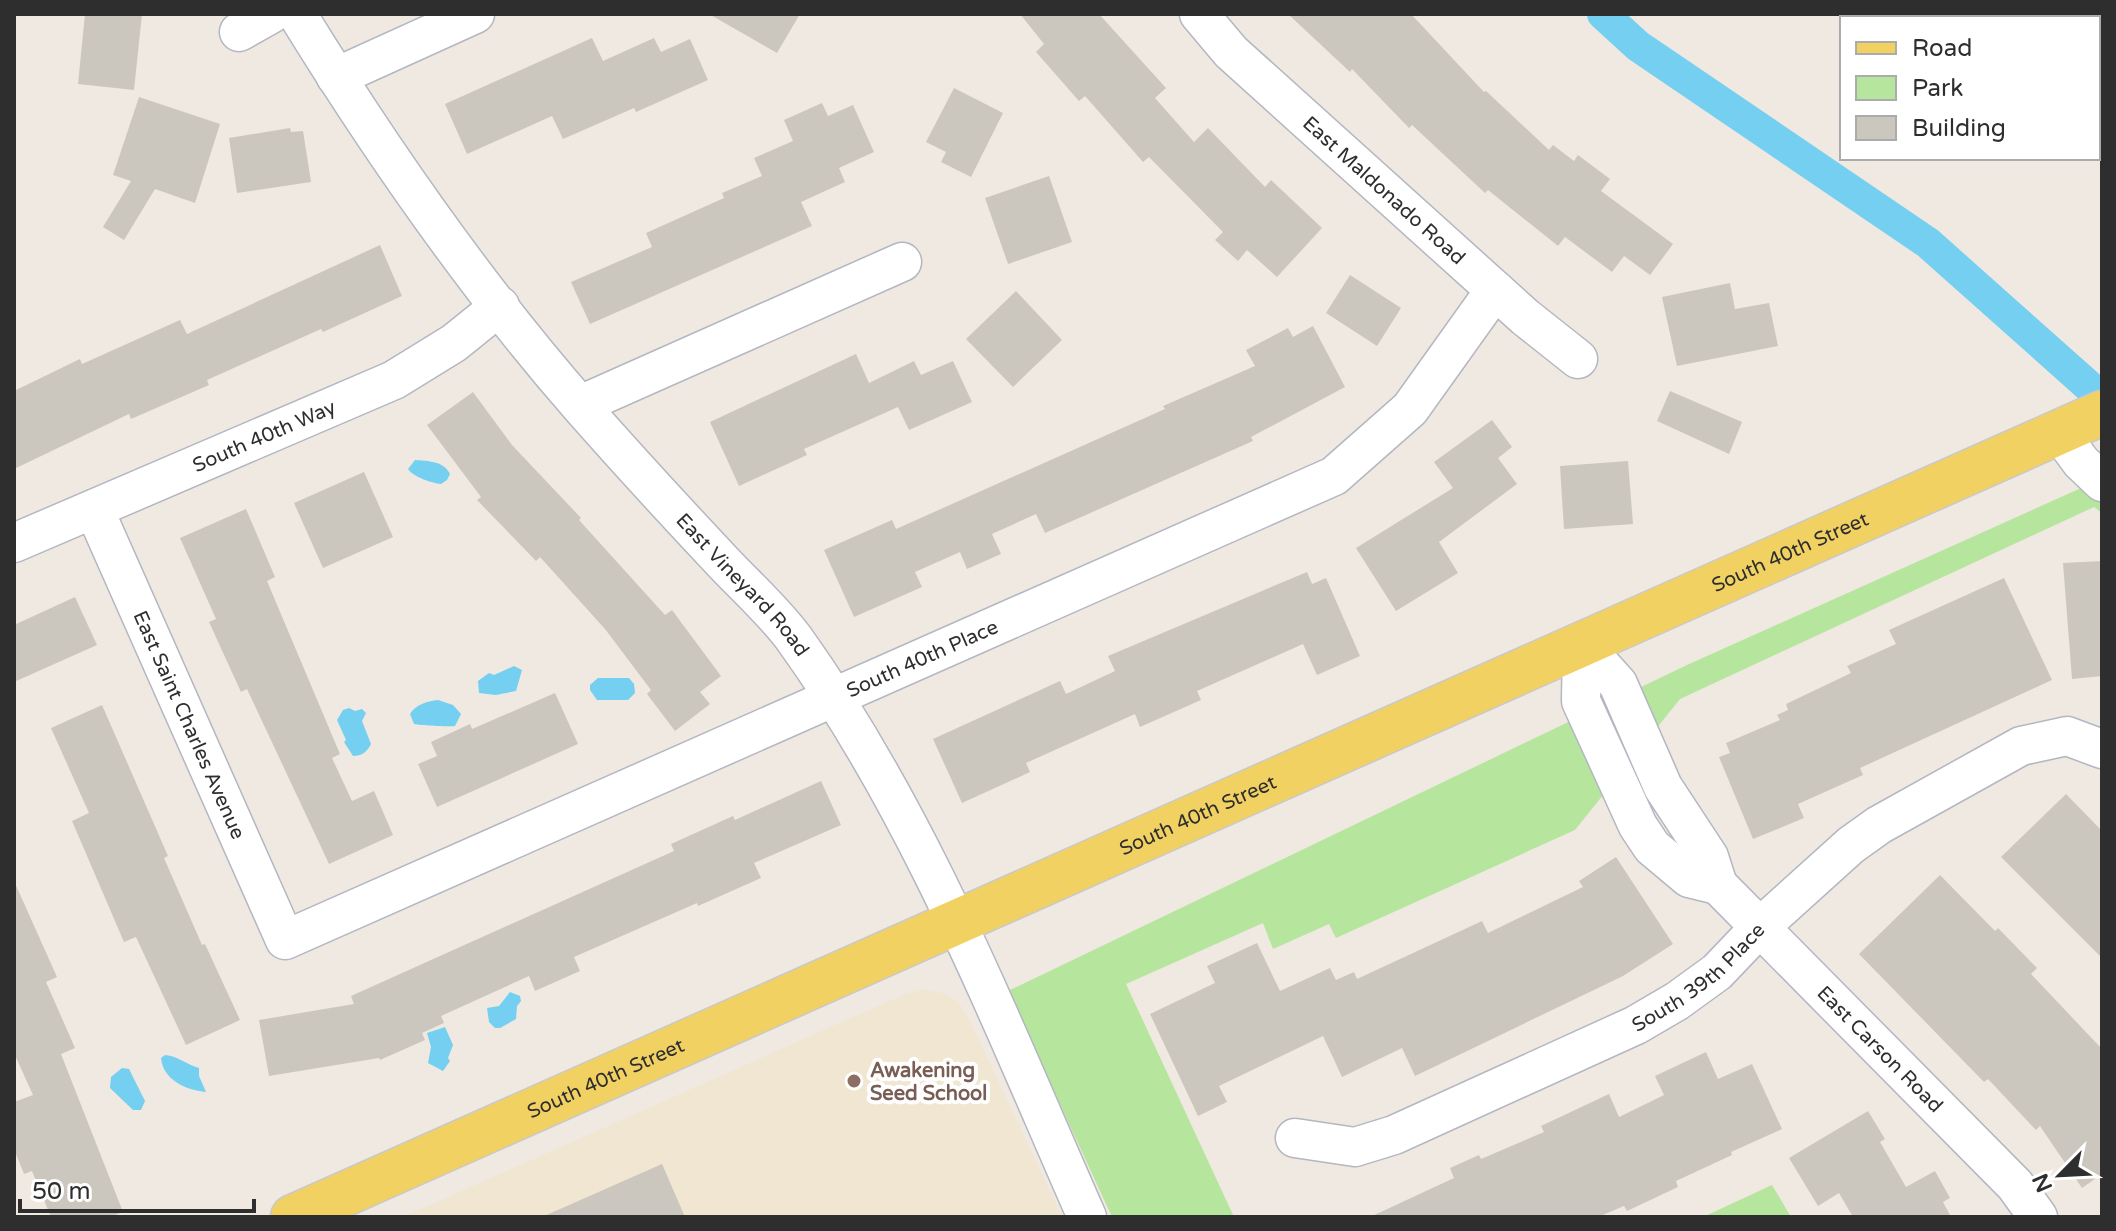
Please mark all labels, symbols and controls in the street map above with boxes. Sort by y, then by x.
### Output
legend [1840,16,2100,160]
text: Road [1912,34,1972,63]
text: Park [1912,74,1963,103]
street label: East Maldonado Road [1297,112,1470,270]
text: Building [1912,114,2006,143]
street label: South 40th Way [189,395,340,478]
street label: South 40th Street [1708,507,1873,598]
street label: East Vineyard Road [671,509,814,661]
street label: East Saint Charles Avenue [128,607,250,843]
street label: South 40th Place [843,615,1002,703]
street label: South 40th Street [1116,770,1281,861]
street label: South 39th Place [1628,918,1770,1038]
street label: East Carson Road [1812,981,1947,1118]
street label: South 40th Street [524,1034,688,1124]
place label: Awakening Seed School [870,1059,987,1106]
marker: Awakening Seed School [845,1072,863,1090]
north arrow [2020,1135,2100,1215]
scale bar [20,1163,254,1213]
text: N [2027,1169,2058,1196]
text: 50 m [32,1177,90,1206]

